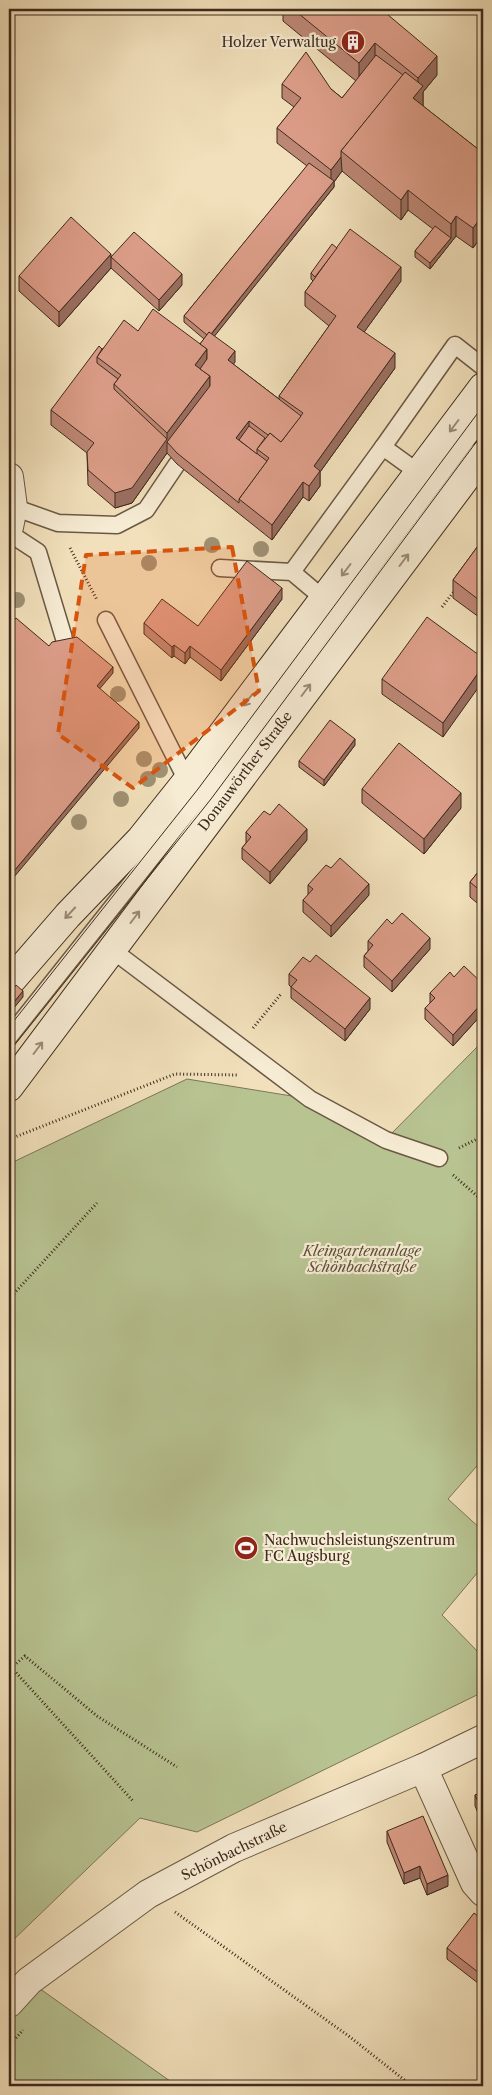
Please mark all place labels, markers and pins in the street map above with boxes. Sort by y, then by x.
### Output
building icon: Holzer Verwaltug [340,29,366,55]
place label: Holzer Verwaltug [221,33,337,51]
place label: Nachwuchsleistungszentrum FC Augsburg [264,1531,455,1565]
sports icon: Nachwuchsleistungszentrum FC Augsburg [233,1535,259,1561]

